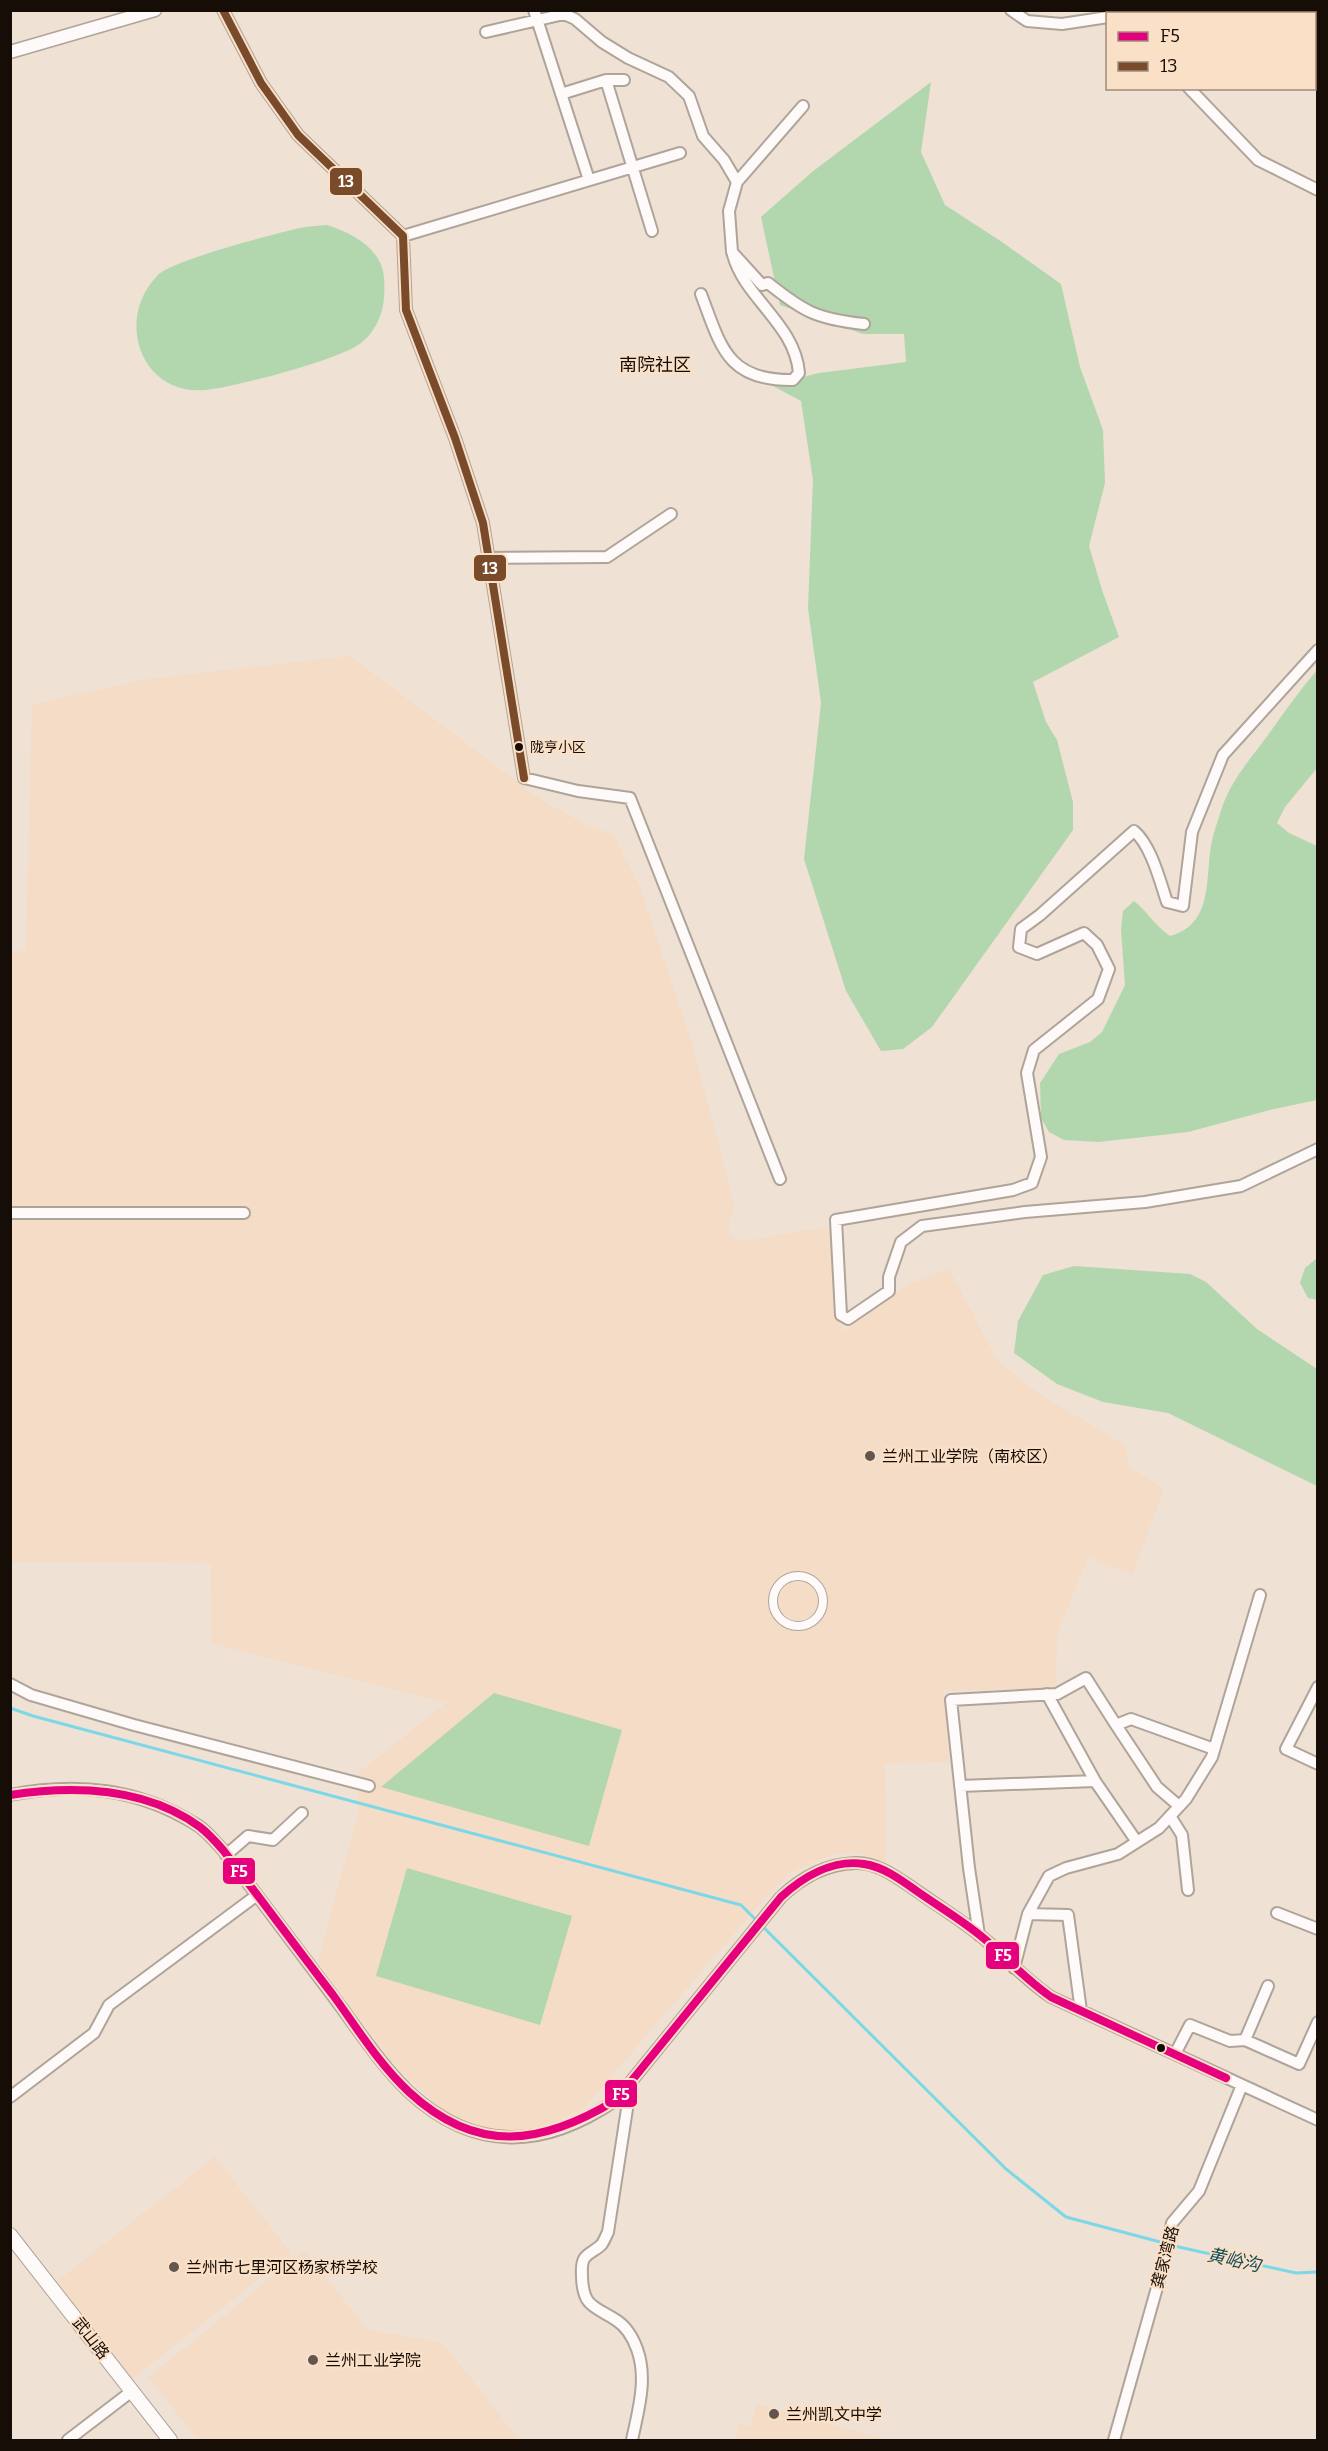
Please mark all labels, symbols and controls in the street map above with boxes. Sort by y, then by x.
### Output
legend [1106,12,1316,90]
text: F5 [1160,25,1180,47]
text: 13 [1160,55,1178,77]
line badge: 13 [329,167,363,196]
text: 13 [338,172,354,191]
district label: 南院社区 [619,354,691,376]
line badge: 13 [473,554,507,582]
text: 13 [482,559,498,578]
place label: 陇亨小区 [530,739,586,756]
marker: 陇亨小区 [513,741,525,753]
place label: 兰州工业学院（南校区） [882,1447,1058,1466]
marker: 兰州工业学院（南校区） [863,1449,877,1463]
line badge: F5 [222,1857,256,1885]
text: F5 [230,1862,248,1881]
line badge: F5 [985,1941,1020,1970]
text: F5 [994,1946,1012,1965]
unlabelled marker [1155,2042,1167,2054]
line badge: F5 [604,2079,638,2108]
text: F5 [612,2085,630,2104]
street label: 龚家湾路 [1148,2224,1182,2290]
water label: 黄峪沟 [1205,2244,1265,2277]
place label: 兰州市七里河区杨家桥学校 [186,2258,378,2277]
marker: 兰州市七里河区杨家桥学校 [167,2260,181,2274]
street label: 武山路 [69,2313,113,2363]
place label: 兰州工业学院 [325,2351,421,2370]
marker: 兰州工业学院 [306,2353,320,2367]
place label: 兰州凯文中学 [786,2405,882,2424]
marker: 兰州凯文中学 [767,2407,781,2421]

